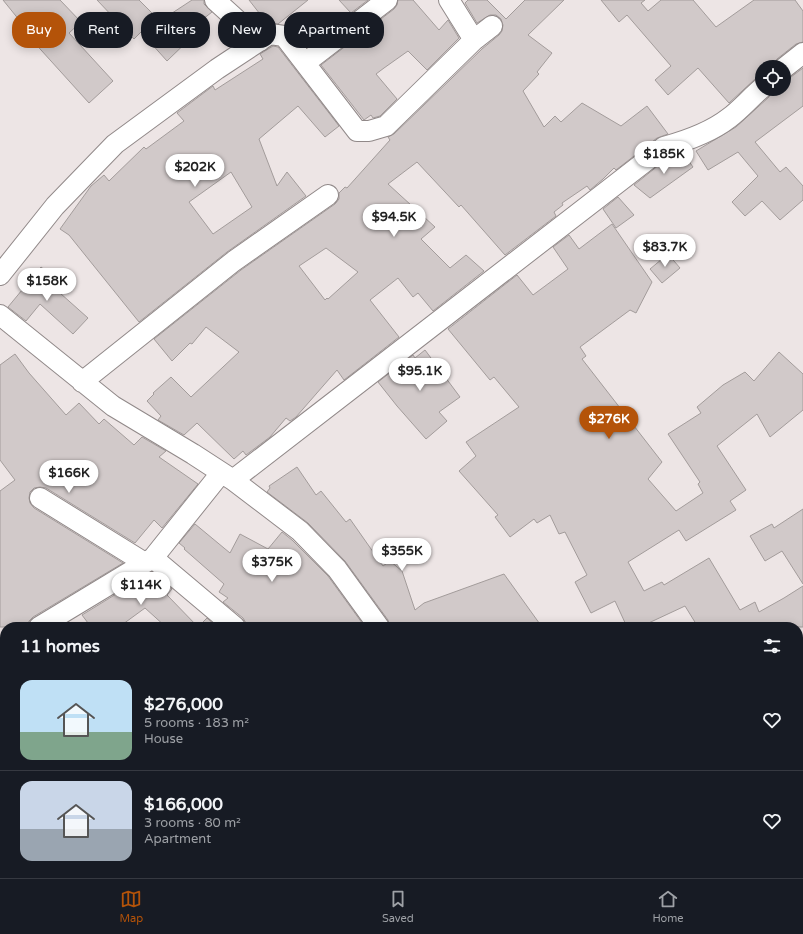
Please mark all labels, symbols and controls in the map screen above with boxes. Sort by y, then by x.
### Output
chip: Buy [12,12,66,48]
chip: Rent [74,12,133,48]
chip: Filters [141,12,210,48]
chip: New [218,12,276,48]
chip: Apartment [284,12,384,48]
map controls [755,60,791,96]
button: locate [755,60,791,96]
pin: $185K [636,141,692,175]
text: $185K [643,146,685,162]
pin: $202K [167,154,223,188]
text: $202K [174,159,216,175]
pin: $94.5K [361,204,427,238]
text: $94.5K [372,209,416,225]
pin: $83.7K [632,234,698,268]
text: $83.7K [643,239,687,255]
pin: $158K [19,268,75,302]
text: $158K [26,273,68,289]
pin: $95.1K [387,358,453,392]
text: $95.1K [398,363,442,379]
pin: $276K [581,406,637,440]
text: $276K [588,411,630,427]
pin: $166K [41,460,97,494]
text: $166K [48,465,90,481]
pin: $355K [374,538,430,572]
text: $355K [381,543,423,559]
pin: $375K [244,549,300,583]
text: $375K [251,554,293,570]
pin: $114K [113,572,169,606]
text: $114K [120,577,162,593]
icon: filters [761,635,783,657]
text: 11 homes [20,636,100,657]
text: $276,000 [144,694,223,715]
icon: home [52,696,100,744]
icon: heart [761,709,783,731]
text: 5 rooms · 183 m² [144,715,249,731]
text: House [144,731,183,747]
text: $166,000 [144,794,223,815]
icon: home [52,797,100,845]
icon: heart [761,810,783,832]
text: 3 rooms · 80 m² [144,815,241,831]
text: Apartment [144,831,211,847]
tab: Map [119,888,143,925]
tab: Saved [382,888,414,925]
tab: Home [652,888,684,925]

